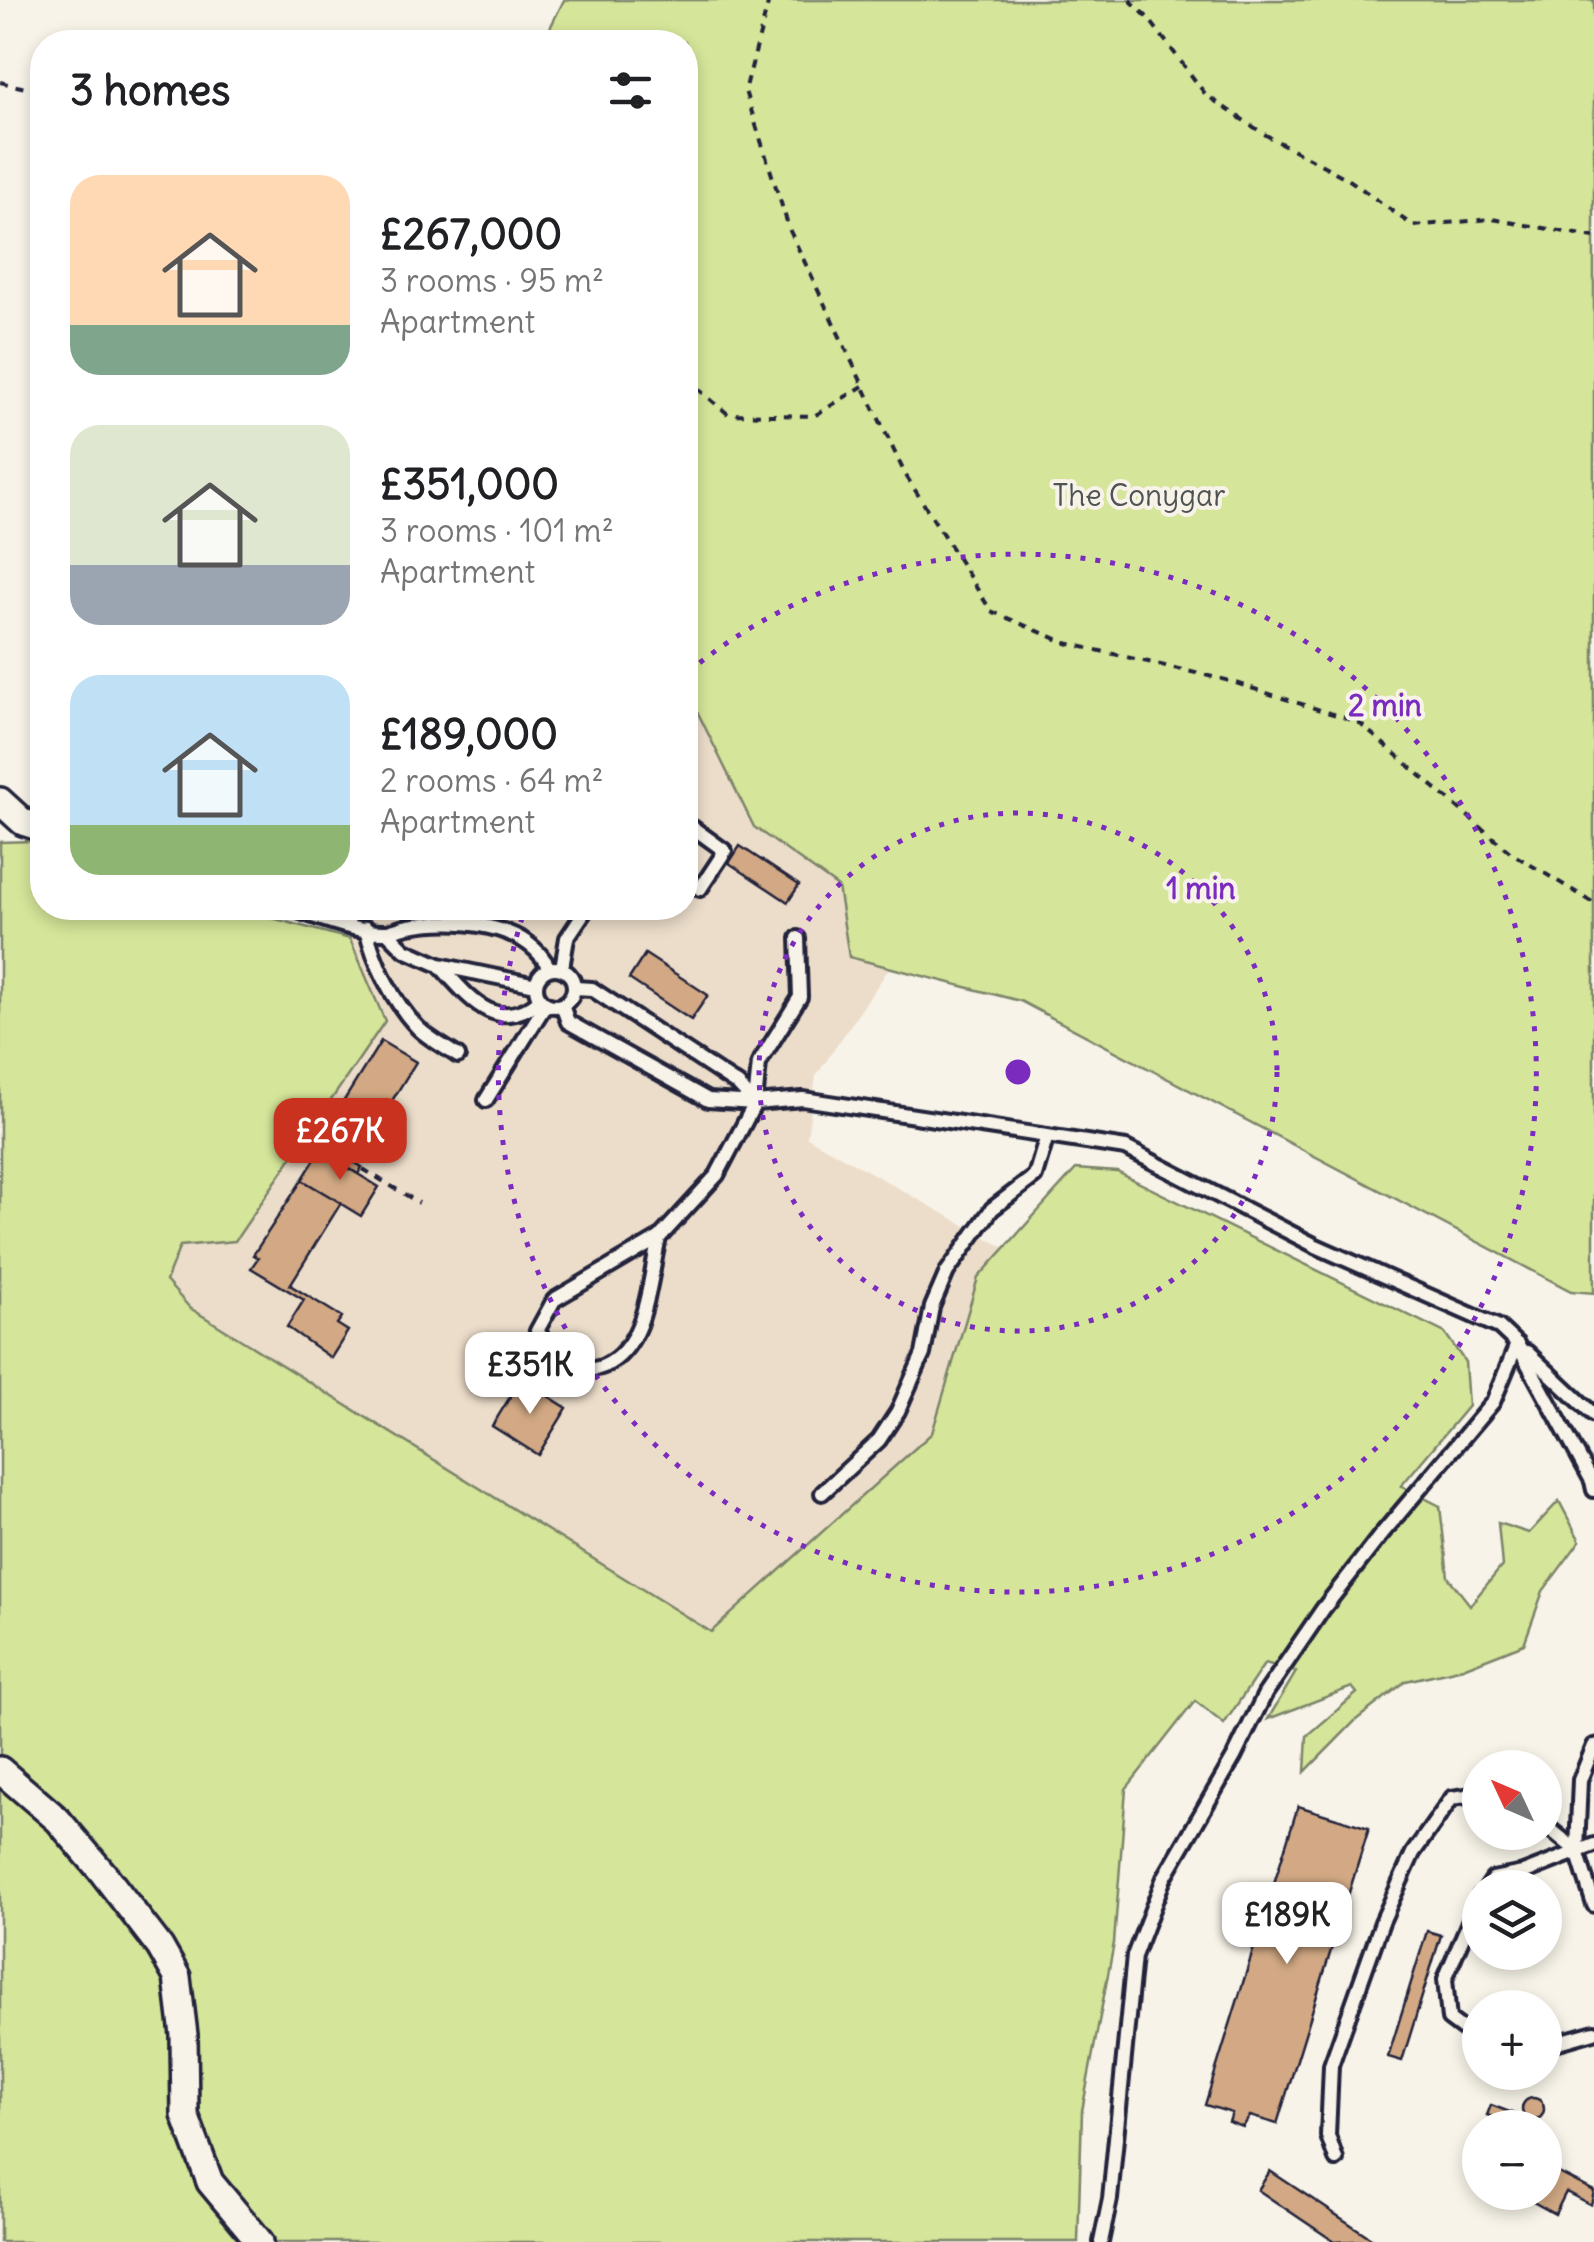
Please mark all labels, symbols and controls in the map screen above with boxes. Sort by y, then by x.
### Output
icon: filters [603,63,658,118]
text: 3 homes [70,64,230,116]
text: £267,000 [380,208,562,260]
icon: home [150,215,270,335]
text: 3 rooms · 95 m² [380,260,604,301]
text: Apartment [380,301,535,342]
text: £351,000 [380,458,559,510]
icon: home [150,465,270,585]
park label: The Conygar [1053,476,1225,514]
text: 3 rooms · 101 m² [380,510,614,551]
text: Apartment [380,551,535,592]
text: 2 min [1348,686,1422,724]
text: £189,000 [380,708,558,760]
icon: home [150,715,270,835]
text: 2 rooms · 64 m² [380,760,603,801]
text: Apartment [380,801,535,842]
text: 1 min [1166,869,1236,907]
centre of rings [1000,1054,1036,1090]
pin: £267K [270,1098,410,1183]
text: £267K [296,1110,384,1151]
pin: £351K [460,1332,600,1417]
text: £351K [487,1344,573,1385]
north arrow [1462,1750,1562,1850]
map controls [1462,1750,1562,2210]
button: layers [1462,1870,1562,1970]
pin: £189K [1217,1882,1357,1967]
text: £189K [1244,1894,1330,1935]
button: + [1462,1990,1562,2090]
button: − [1462,2110,1562,2210]

